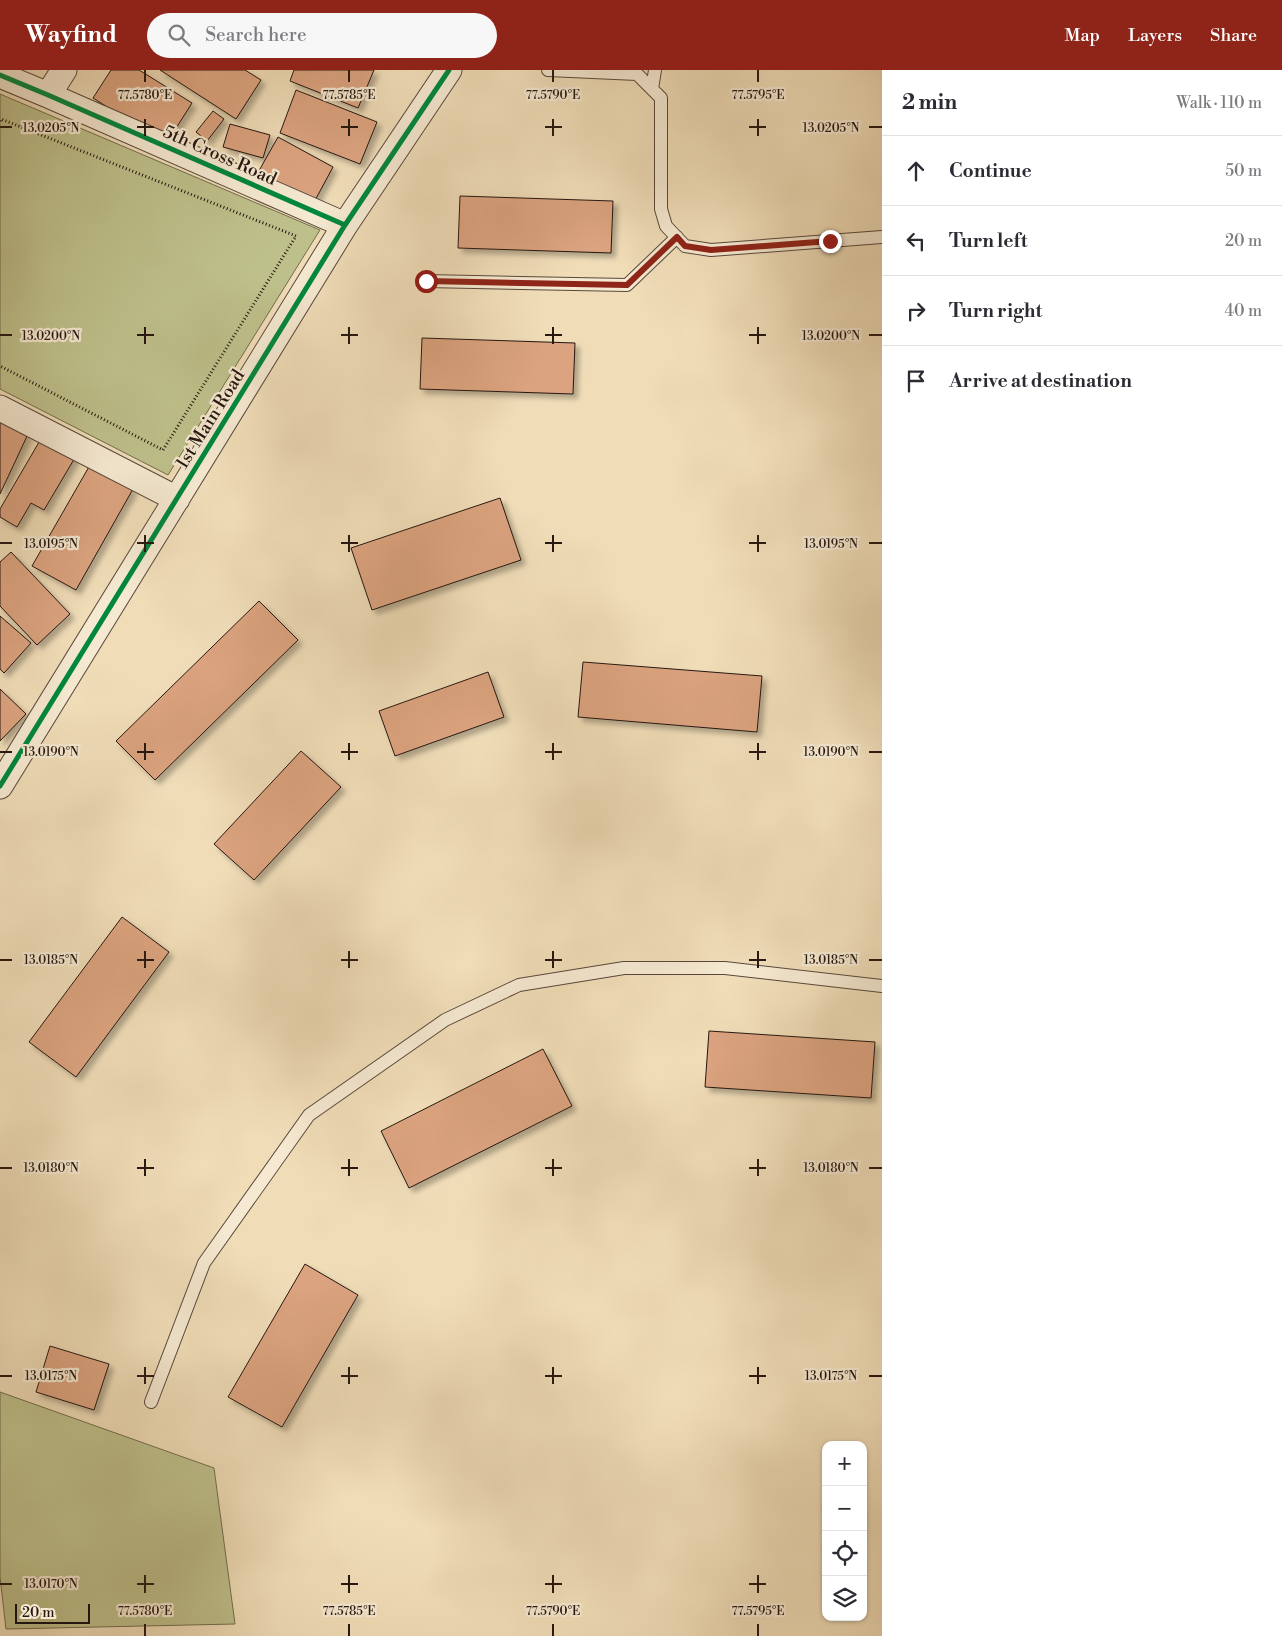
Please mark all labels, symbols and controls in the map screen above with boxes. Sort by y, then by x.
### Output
search box [147,13,497,58]
text: Wayfind [25,20,117,50]
icon: search [165,21,193,49]
text: Search here [205,23,307,47]
text: Map [1065,24,1100,47]
text: Layers [1128,24,1182,47]
text: Share [1210,24,1257,47]
text: 77.5780°E [118,88,172,103]
text: 77.5785°E [322,88,376,103]
text: 77.5790°E [526,88,580,103]
text: 77.5795°E [731,88,785,103]
text: 2 min [902,90,957,116]
text: Walk · 110 m [1176,93,1262,113]
street label: 5th Cross Road [159,120,281,191]
text: 13.0205°N [23,121,80,136]
text: 13.0205°N [803,121,860,136]
icon: ahead [902,157,930,185]
text: Continue [949,159,1032,183]
text: 50 m [1225,161,1262,181]
icon: left [902,227,930,255]
text: Turn left [949,229,1028,253]
route end [819,230,842,253]
text: 20 m [1225,231,1262,251]
route start [415,270,438,293]
icon: right [902,297,930,325]
text: Turn right [949,299,1042,323]
text: 40 m [1225,301,1262,321]
text: 13.0200°N [22,329,80,344]
text: 13.0200°N [802,329,860,344]
street label: 1st Main Road [171,365,251,473]
icon: arrive [902,367,930,395]
text: Arrive at destination [949,369,1132,393]
text: 13.0195°N [24,537,78,552]
text: 13.0195°N [804,537,858,552]
text: 13.0190°N [23,745,79,760]
text: 13.0190°N [803,745,859,760]
text: 13.0185°N [24,953,78,968]
text: 13.0185°N [804,953,858,968]
text: 13.0180°N [23,1161,79,1176]
text: 13.0180°N [803,1161,859,1176]
text: 13.0175°N [25,1369,77,1384]
text: 13.0175°N [805,1369,857,1384]
map controls [822,1441,867,1621]
button: + [822,1441,867,1486]
button: − [822,1486,867,1531]
button: locate [822,1531,867,1576]
button: layers [822,1576,867,1621]
text: 13.0170°N [24,1577,78,1592]
scale bar [15,1601,90,1624]
text: 20 m [22,1604,54,1622]
text: 77.5780°E [118,1604,172,1619]
text: 77.5785°E [322,1604,376,1619]
text: 77.5790°E [526,1604,580,1619]
text: 77.5795°E [731,1604,785,1619]

